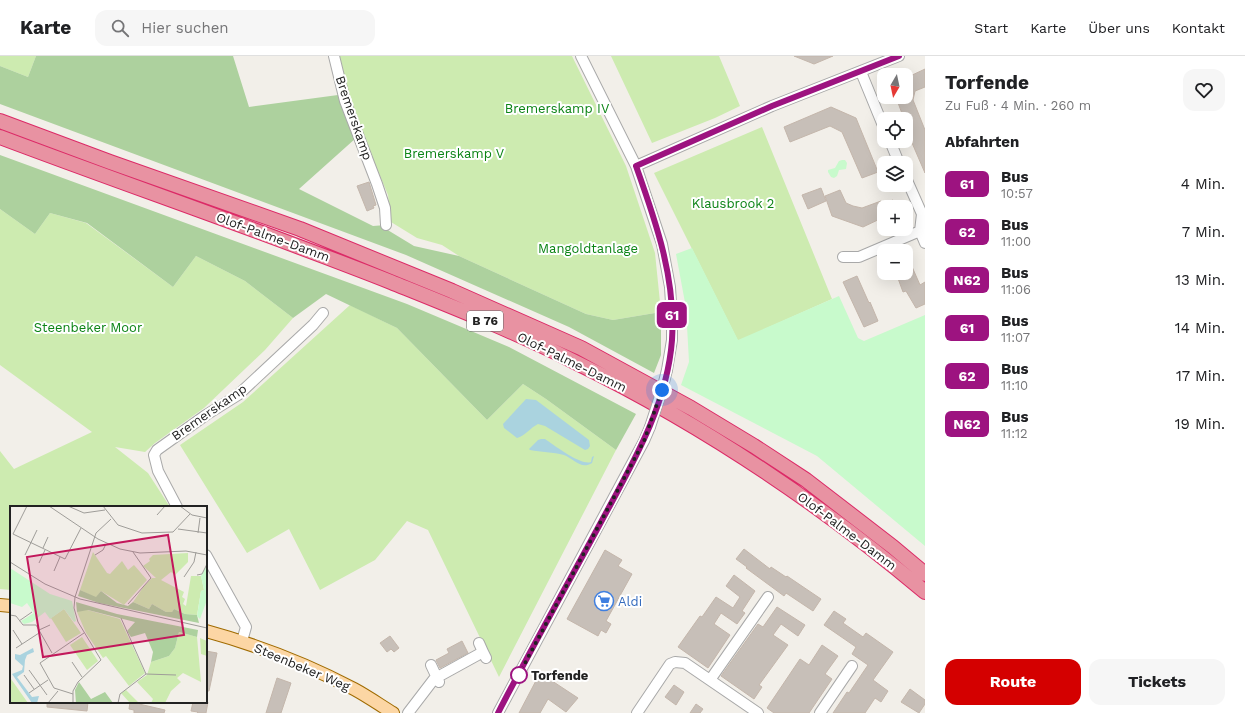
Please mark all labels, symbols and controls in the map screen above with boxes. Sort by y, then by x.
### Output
search box [95,10,375,46]
text: Karte [20,16,71,39]
icon: search [109,17,131,39]
text: Hier suchen [141,19,229,37]
text: Start [974,20,1008,36]
text: Karte [1030,20,1066,36]
text: Über uns [1088,20,1150,36]
text: Kontakt [1172,20,1225,36]
north arrow [877,68,913,104]
map controls [877,68,913,280]
button: heart [1183,69,1225,111]
text: Torfende [945,71,1029,94]
street label: Bremerskamp [333,74,375,162]
text: Zu Fuß · 4 Min. · 260 m [945,98,1091,113]
park label: Bremerskamp IV [505,101,610,116]
button: locate [877,112,913,148]
text: Abfahrten [945,133,1019,151]
park label: Bremerskamp V [404,146,505,161]
button: layers [877,156,913,192]
text: Bus [1001,168,1029,186]
text: 4 Min. [1181,175,1225,193]
text: 61 [960,176,974,192]
text: 10:57 [1001,186,1033,201]
park label: Klausbrook 2 [692,196,774,211]
button: + [877,200,913,236]
street label: Olof-Palme-Damm [214,209,332,265]
text: Bus [1001,216,1029,234]
text: 7 Min. [1182,223,1225,241]
text: 62 [959,224,975,240]
text: 11:00 [1001,234,1031,249]
park label: Mangoldtanlage [538,241,638,256]
button: − [877,244,913,280]
text: Bus [1001,264,1029,282]
text: 13 Min. [1175,271,1225,289]
text: N62 [953,272,981,288]
text: 11:06 [1001,282,1031,297]
line badge: 61 [654,302,690,328]
text: 61 [665,307,679,323]
road number: B 76 [467,311,503,331]
text: Bus [1001,312,1029,330]
text: 14 Min. [1175,319,1225,337]
park label: Steenbeker Moor [34,320,142,335]
text: 61 [960,320,974,336]
street label: Olof-Palme-Damm [515,329,629,395]
text: 11:07 [1001,330,1030,345]
text: Bus [1001,360,1029,378]
text: 17 Min. [1176,367,1225,385]
text: 62 [959,368,975,384]
text: 11:10 [1001,378,1028,393]
your location [652,380,672,400]
street label: Bremerskamp [169,381,249,443]
text: Bus [1001,408,1029,426]
text: 19 Min. [1175,415,1225,433]
text: N62 [953,416,981,432]
text: 11:12 [1001,426,1028,441]
street label: Olof-Palme-Damm [795,489,899,573]
inset map [10,506,207,703]
supermarket icon: Aldi [593,590,615,612]
place label: Aldi [618,594,642,609]
street label: Steenbeker Weg [252,640,352,694]
button: Route [945,659,1081,705]
button: Tickets [1089,659,1225,705]
marker: Torfende [510,666,528,684]
place label: Torfende [531,668,589,683]

